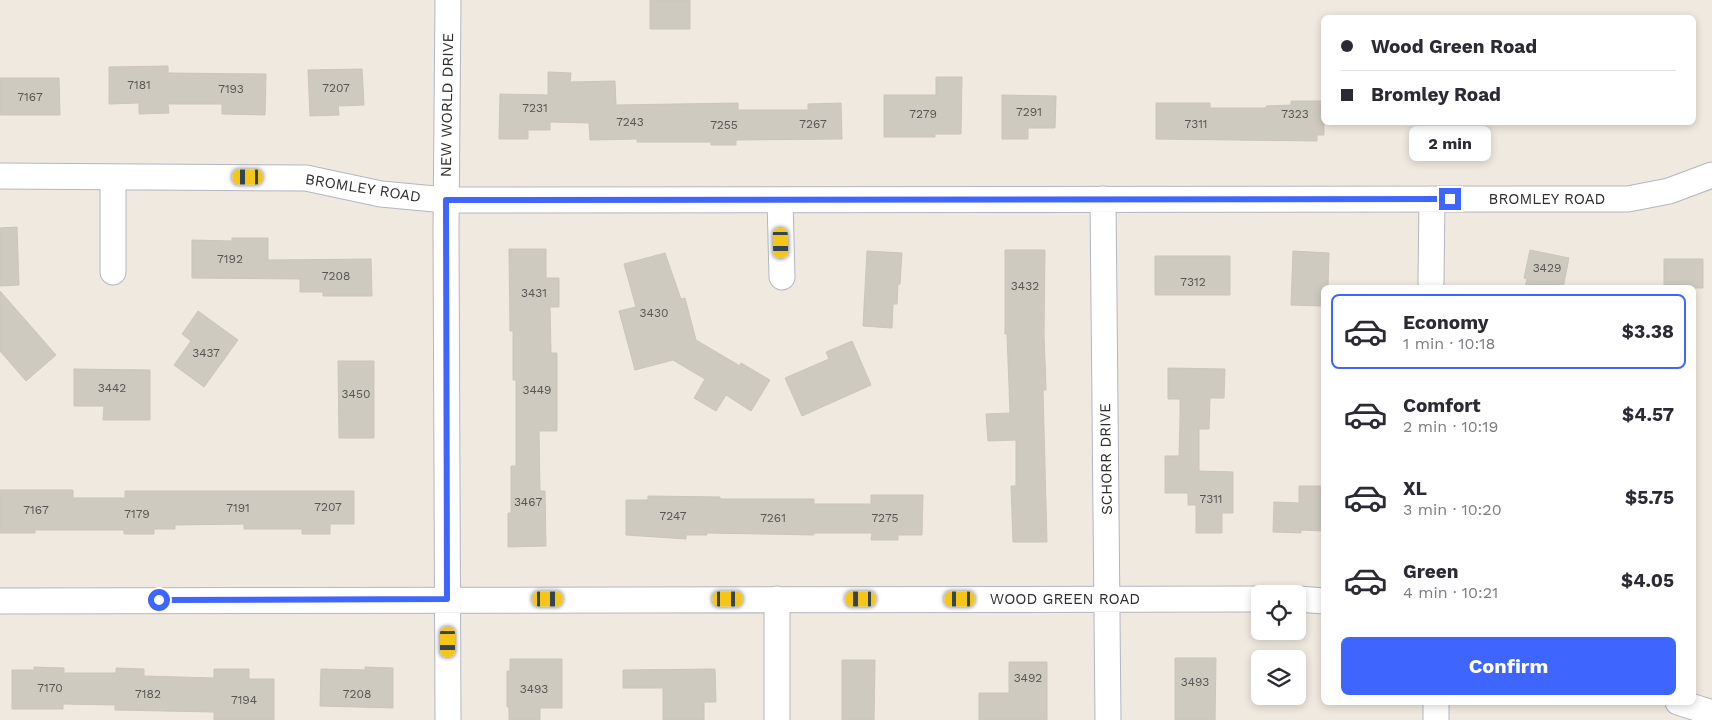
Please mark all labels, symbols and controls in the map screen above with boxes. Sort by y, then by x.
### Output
street label: NEW WORLD DRIVE [437,33,457,177]
text: Wood Green Road [1371,35,1537,58]
house number: 7181 [127,78,151,92]
house number: 7207 [322,81,350,95]
house number: 7193 [218,82,244,96]
text: Bromley Road [1371,83,1501,106]
house number: 7167 [17,90,43,104]
house number: 7231 [522,101,548,115]
house number: 7291 [1016,105,1042,119]
house number: 7279 [909,107,937,121]
house number: 7323 [1281,107,1309,121]
house number: 7243 [616,115,644,129]
house number: 7267 [799,117,827,131]
house number: 7311 [1184,117,1208,131]
house number: 7255 [710,118,738,132]
callout: 2 min [1409,126,1491,162]
text: 2 min [1428,134,1472,153]
car [233,170,263,185]
street label: BROMLEY ROAD [304,170,422,206]
route end [1439,188,1461,210]
street label: BROMLEY ROAD [1489,190,1605,208]
car [773,228,788,258]
house number: 7192 [217,252,243,266]
house number: 3429 [1533,261,1561,275]
house number: 7208 [322,269,350,283]
house number: 7312 [1180,275,1206,289]
house number: 3432 [1011,279,1039,293]
house number: 3431 [521,286,547,300]
house number: 3430 [640,306,668,320]
icon: car [1343,309,1388,354]
text: Economy [1403,311,1488,334]
text: $3.38 [1622,320,1674,343]
text: 1 min · 10:18 [1403,334,1495,353]
house number: 3437 [192,346,220,360]
house number: 3442 [98,381,126,395]
house number: 3449 [522,383,552,397]
house number: 3450 [342,387,370,401]
icon: car [1343,392,1388,437]
text: Comfort [1403,394,1481,417]
street label: SCHORR DRIVE [1096,403,1116,515]
text: $4.57 [1622,403,1674,426]
text: 2 min · 10:19 [1403,417,1498,436]
icon: car [1343,475,1388,520]
text: XL [1403,477,1427,500]
text: $5.75 [1625,486,1674,509]
house number: 7311 [1199,492,1223,506]
house number: 3467 [514,495,542,509]
house number: 7207 [314,500,342,514]
text: 3 min · 10:20 [1403,500,1502,519]
house number: 7191 [226,501,250,515]
house number: 7167 [23,503,49,517]
house number: 7179 [124,507,150,521]
house number: 7247 [660,509,687,523]
house number: 7261 [760,511,786,525]
house number: 7275 [871,511,899,525]
icon: car [1343,558,1388,603]
text: Green [1403,560,1459,583]
text: $4.05 [1621,569,1674,592]
text: 4 min · 10:21 [1403,583,1498,602]
map controls [1251,585,1306,705]
button: locate [1251,585,1306,640]
route start [148,589,170,611]
street label: WOOD GREEN ROAD [990,590,1140,608]
car [533,592,563,607]
car [713,592,743,607]
car [846,592,876,607]
car [945,592,975,607]
car [440,627,455,657]
button: Confirm [1341,637,1676,695]
button: layers [1251,650,1306,705]
house number: 3492 [1014,671,1042,685]
house number: 3493 [1181,675,1209,689]
house number: 7170 [37,681,63,695]
house number: 3493 [520,682,548,696]
house number: 7182 [135,687,161,701]
house number: 7208 [343,687,371,701]
house number: 7194 [231,693,257,707]

